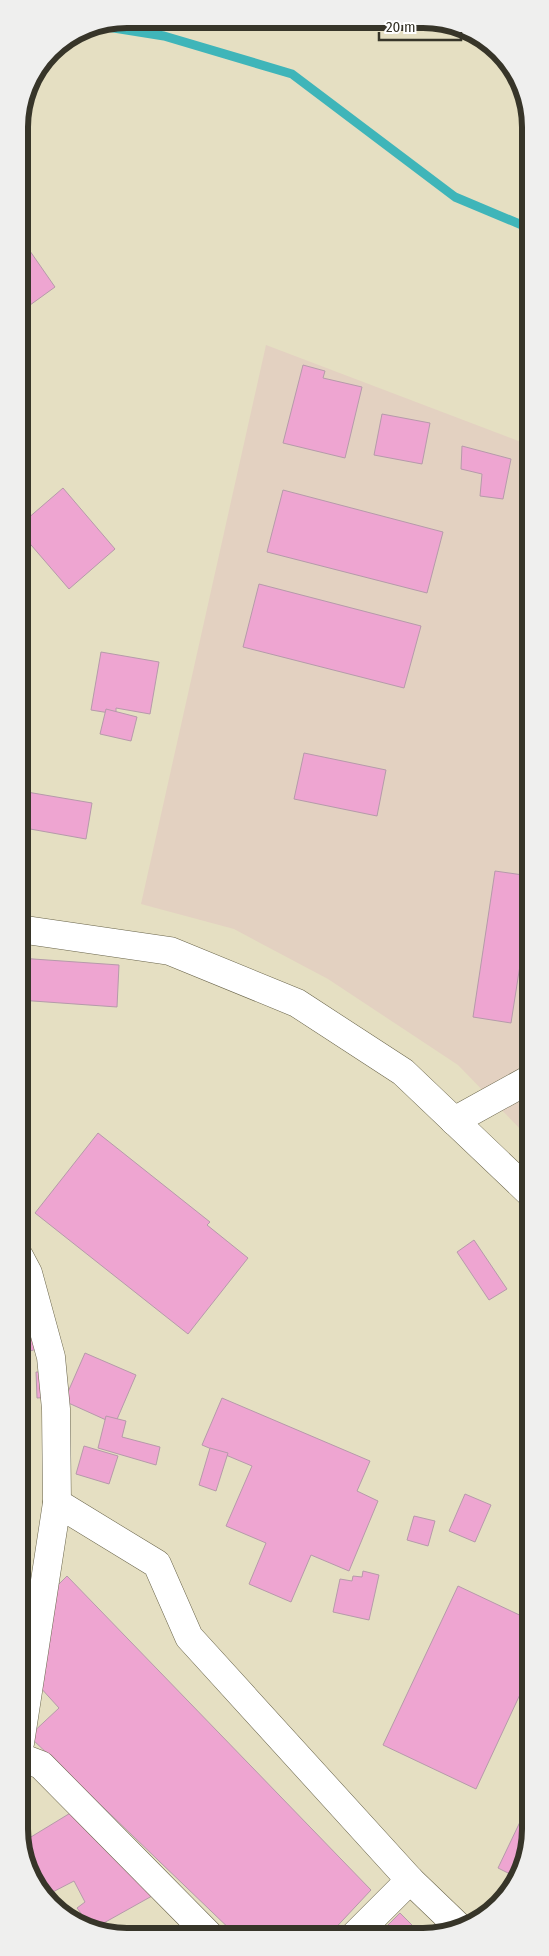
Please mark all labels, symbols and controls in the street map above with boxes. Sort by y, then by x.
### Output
scale bar [379,10,462,42]
text: 20 m [386,18,416,36]

